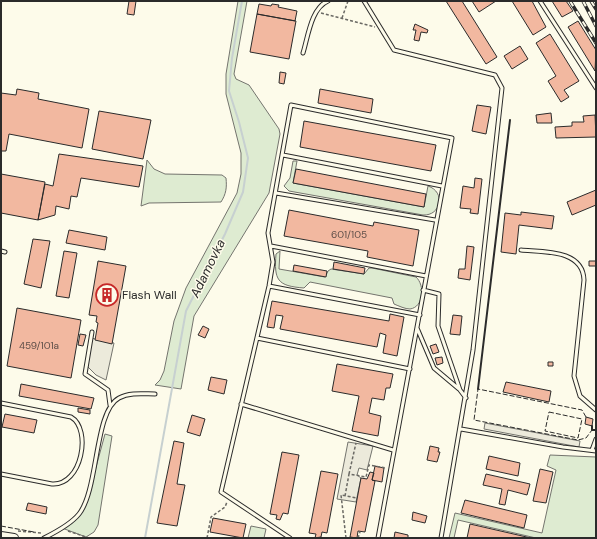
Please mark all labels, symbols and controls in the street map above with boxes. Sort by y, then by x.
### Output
house number: 601/105 [331,228,367,241]
water label: Adamovka [186,236,229,301]
building icon: Flash Wall [94,282,120,308]
place label: Flash Wall [122,287,177,303]
house number: 459/101a [19,339,59,352]

